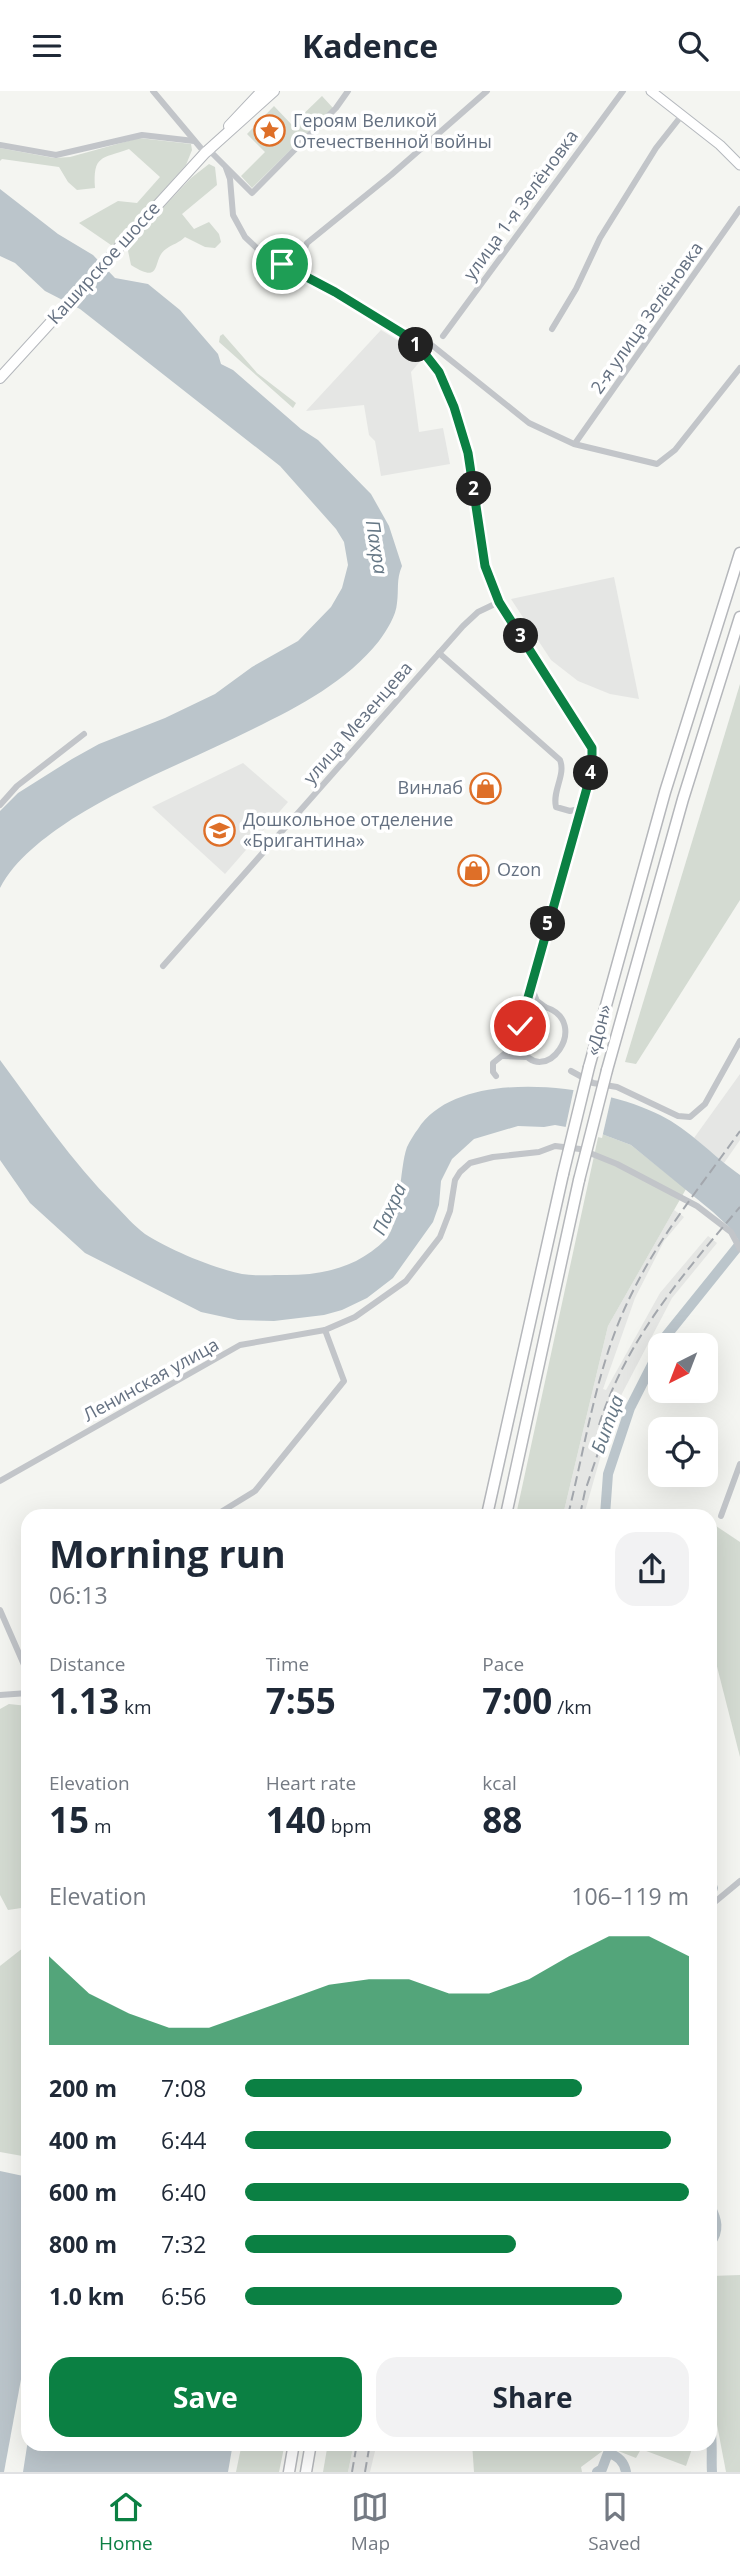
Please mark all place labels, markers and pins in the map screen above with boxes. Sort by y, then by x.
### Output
place label: Героям Великой Отечественной войны [293,108,492,153]
place icon: Героям Великой Отечественной войны [253,114,287,148]
pin [252,234,312,294]
pin: 1 [398,327,434,363]
pin: 2 [456,471,491,507]
pin: 3 [504,619,538,653]
pin: 4 [574,755,608,791]
shop icon: Винлаб [469,771,503,805]
place label: Винлаб [398,775,463,799]
place label: Дошкольное отделение «Бригантина» [243,807,453,852]
school or university icon: Дошкольное отделение «Бригантина» [203,813,237,847]
shop icon: Ozon [457,853,491,887]
place label: Ozon [497,857,541,881]
pin: 5 [530,907,566,941]
pin [490,996,550,1056]

